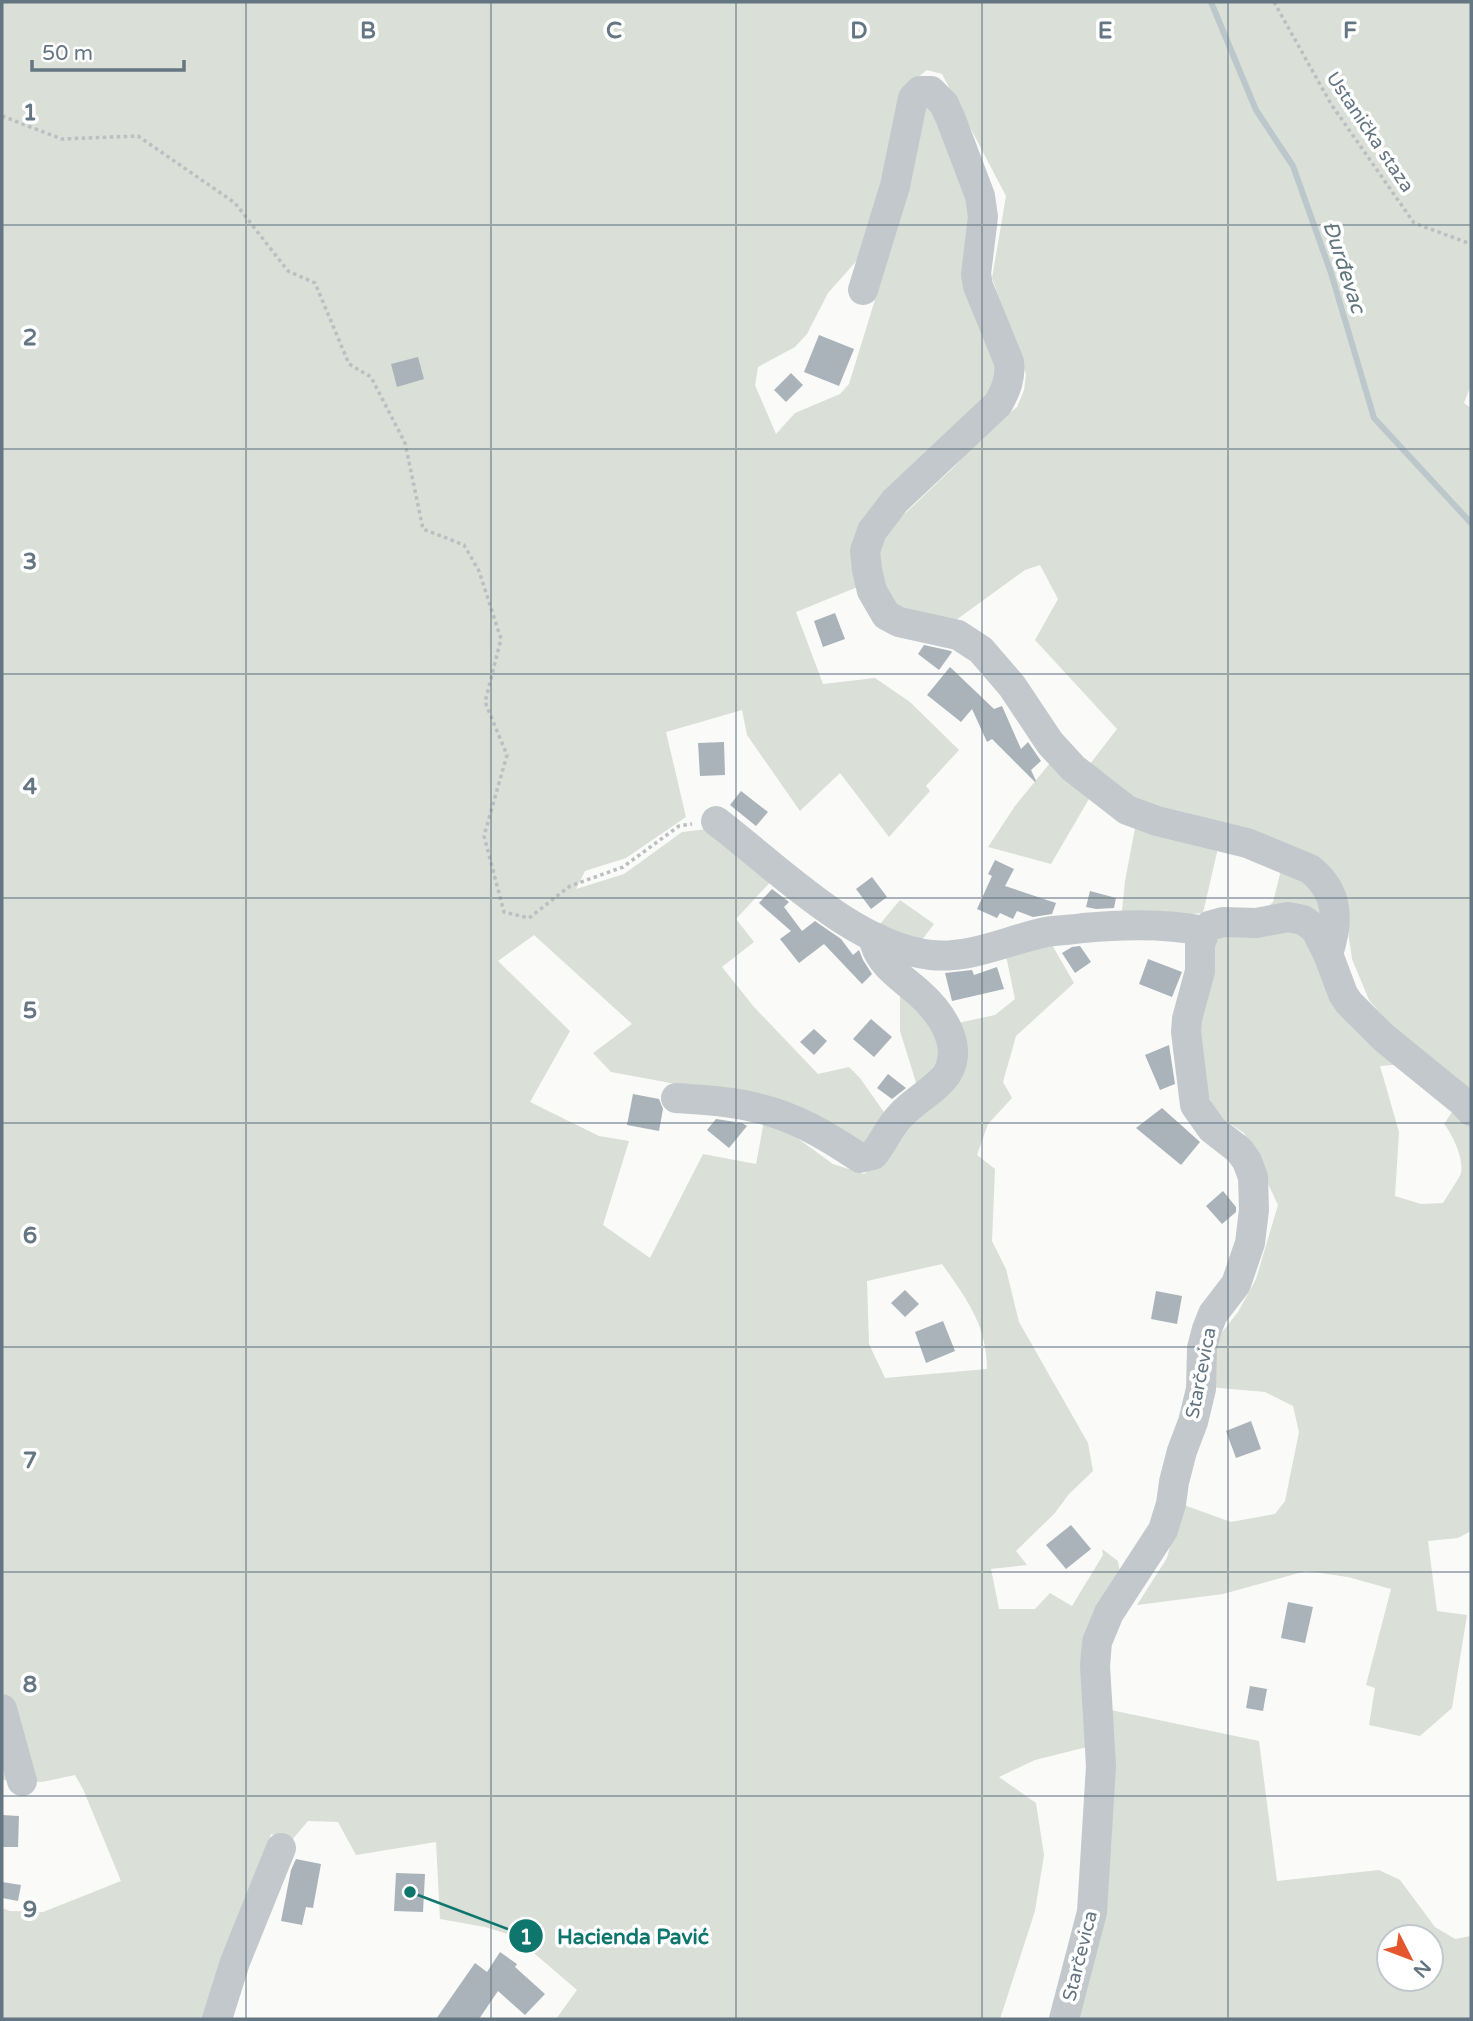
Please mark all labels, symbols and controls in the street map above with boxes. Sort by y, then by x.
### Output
text: B [360,17,376,45]
text: C [606,17,622,45]
text: D [850,17,868,45]
text: E [1098,17,1112,45]
text: F [1343,17,1357,45]
scale bar [32,28,184,72]
text: 50 m [42,41,93,66]
street label: Ustanička staza [1322,68,1418,196]
text: 1 [23,99,37,127]
water label: Đurđevac [1317,218,1371,318]
text: 2 [23,324,37,352]
text: 3 [23,548,37,576]
text: 4 [23,773,38,801]
text: 5 [23,997,37,1025]
text: 6 [23,1222,37,1250]
street label: Starčevica [1181,1325,1221,1421]
text: 7 [23,1447,37,1475]
text: 8 [23,1671,37,1699]
text: 9 [23,1896,37,1924]
street label: Starčevica [1058,1908,1102,2004]
callout: Hacienda Pavić [508,1915,723,1957]
north arrow [1375,1923,1445,1993]
text: 1 [519,1925,533,1950]
text: Hacienda Pavić [557,1925,709,1950]
text: N [1409,1956,1435,1982]

